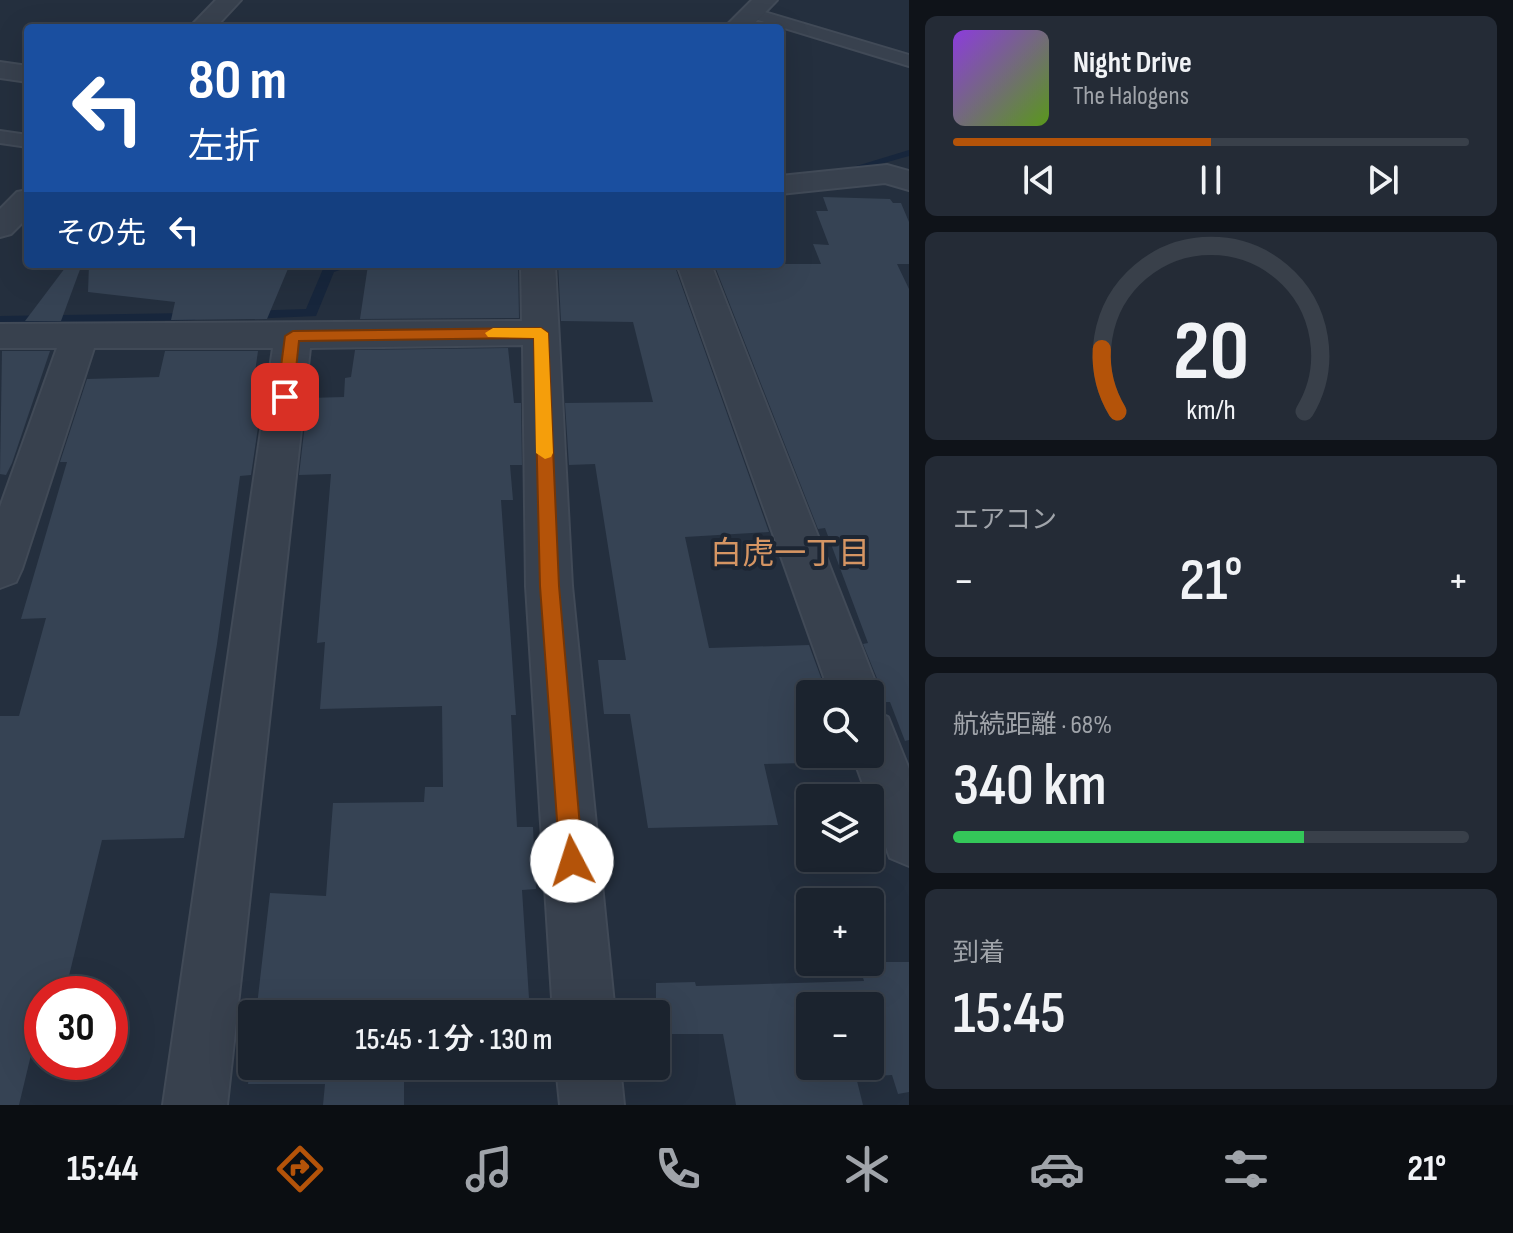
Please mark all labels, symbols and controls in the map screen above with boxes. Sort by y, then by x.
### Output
text: Night Drive [1073,45,1192,81]
text: 80 m [188,48,287,115]
icon: left [56,56,160,160]
text: The Halogens [1073,81,1189,112]
text: 左折 [188,126,260,169]
icon: previous [1017,158,1061,202]
icon: pause [1189,158,1233,202]
icon: next [1361,158,1405,202]
icon: left [162,208,206,252]
text: その先 [56,216,146,252]
text: 20 [1173,303,1249,403]
pin [251,363,319,431]
icon: arrive [263,375,307,419]
text: km/h [1186,393,1236,428]
text: エアコン [953,505,1057,536]
district label: 白虎一丁目 [710,535,870,574]
text: 21° [1179,545,1243,617]
text: − [953,555,975,608]
text: + [1447,555,1469,608]
map controls [796,680,884,1080]
button: search [796,680,884,768]
text: 航続距離 · 68% [953,710,1112,741]
text: 340 km [953,750,1107,822]
button: layers [796,784,884,872]
position arrow [530,819,614,903]
button: + [796,888,884,976]
text: 到着 [953,938,1005,969]
speed limit sign: 30 [24,976,128,1080]
text: 15:45 [953,978,1066,1050]
button: − [796,992,884,1080]
text: 15:45 · 1 分 · 130 m [356,1022,552,1058]
icon: directions [272,1141,328,1197]
icon: music [461,1141,517,1197]
icon: phone [650,1141,706,1197]
icon: climate [839,1141,895,1197]
icon: car [1029,1141,1085,1197]
icon: filters [1218,1141,1274,1197]
text: 15:44 [67,1148,138,1191]
text: 21° [1407,1148,1446,1191]

